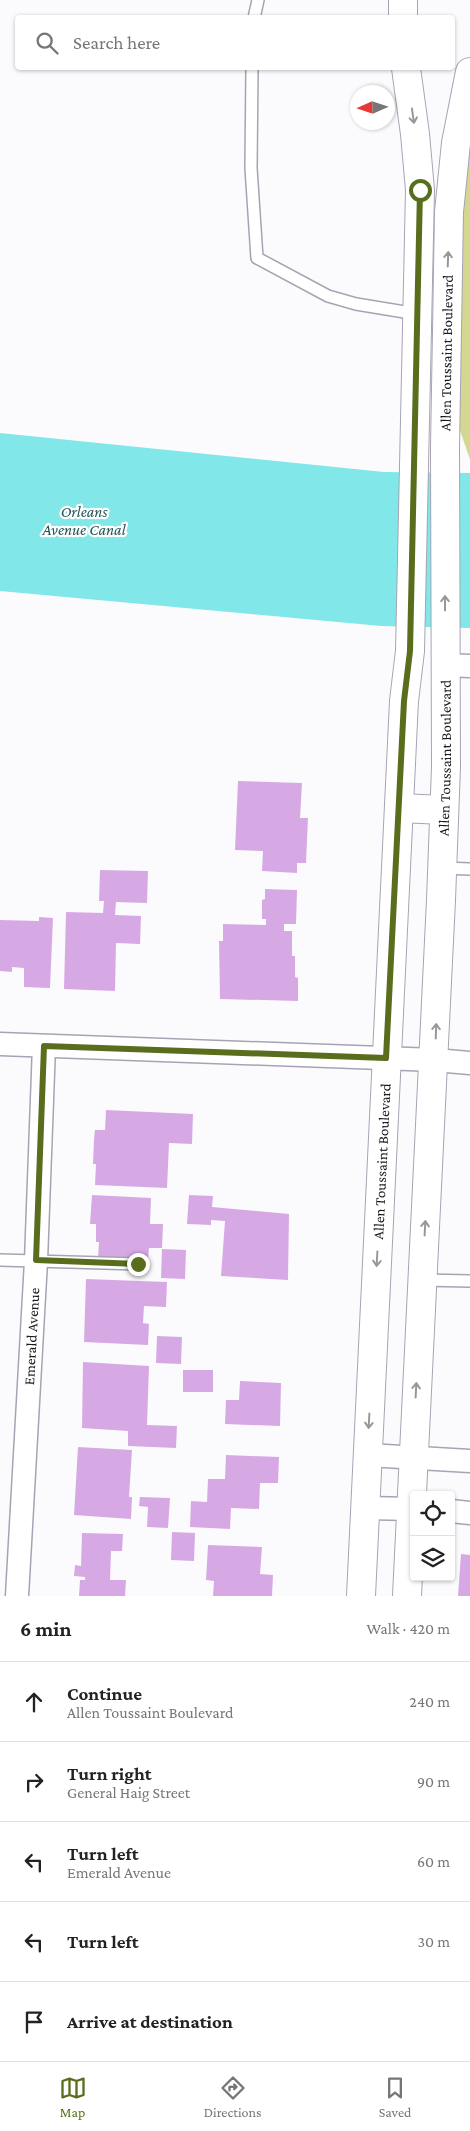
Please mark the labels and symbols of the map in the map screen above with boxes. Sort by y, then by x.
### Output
north arrow [350,85,395,130]
one-way arrow [408,107,418,123]
route start [409,179,432,202]
one-way arrow [443,252,452,268]
street label: Allen Toussaint Boulevard [437,275,456,431]
water label: Orleans Avenue Canal [41,503,127,538]
one-way arrow [440,595,450,611]
street label: Allen Toussaint Boulevard [435,680,454,836]
one-way arrow [431,1023,441,1039]
street label: Allen Toussaint Boulevard [370,1083,394,1240]
one-way arrow [421,1220,430,1236]
one-way arrow [372,1250,381,1266]
route end [127,1253,150,1276]
street label: Emerald Avenue [21,1287,42,1386]
one-way arrow [412,1382,421,1398]
one-way arrow [365,1413,374,1429]

